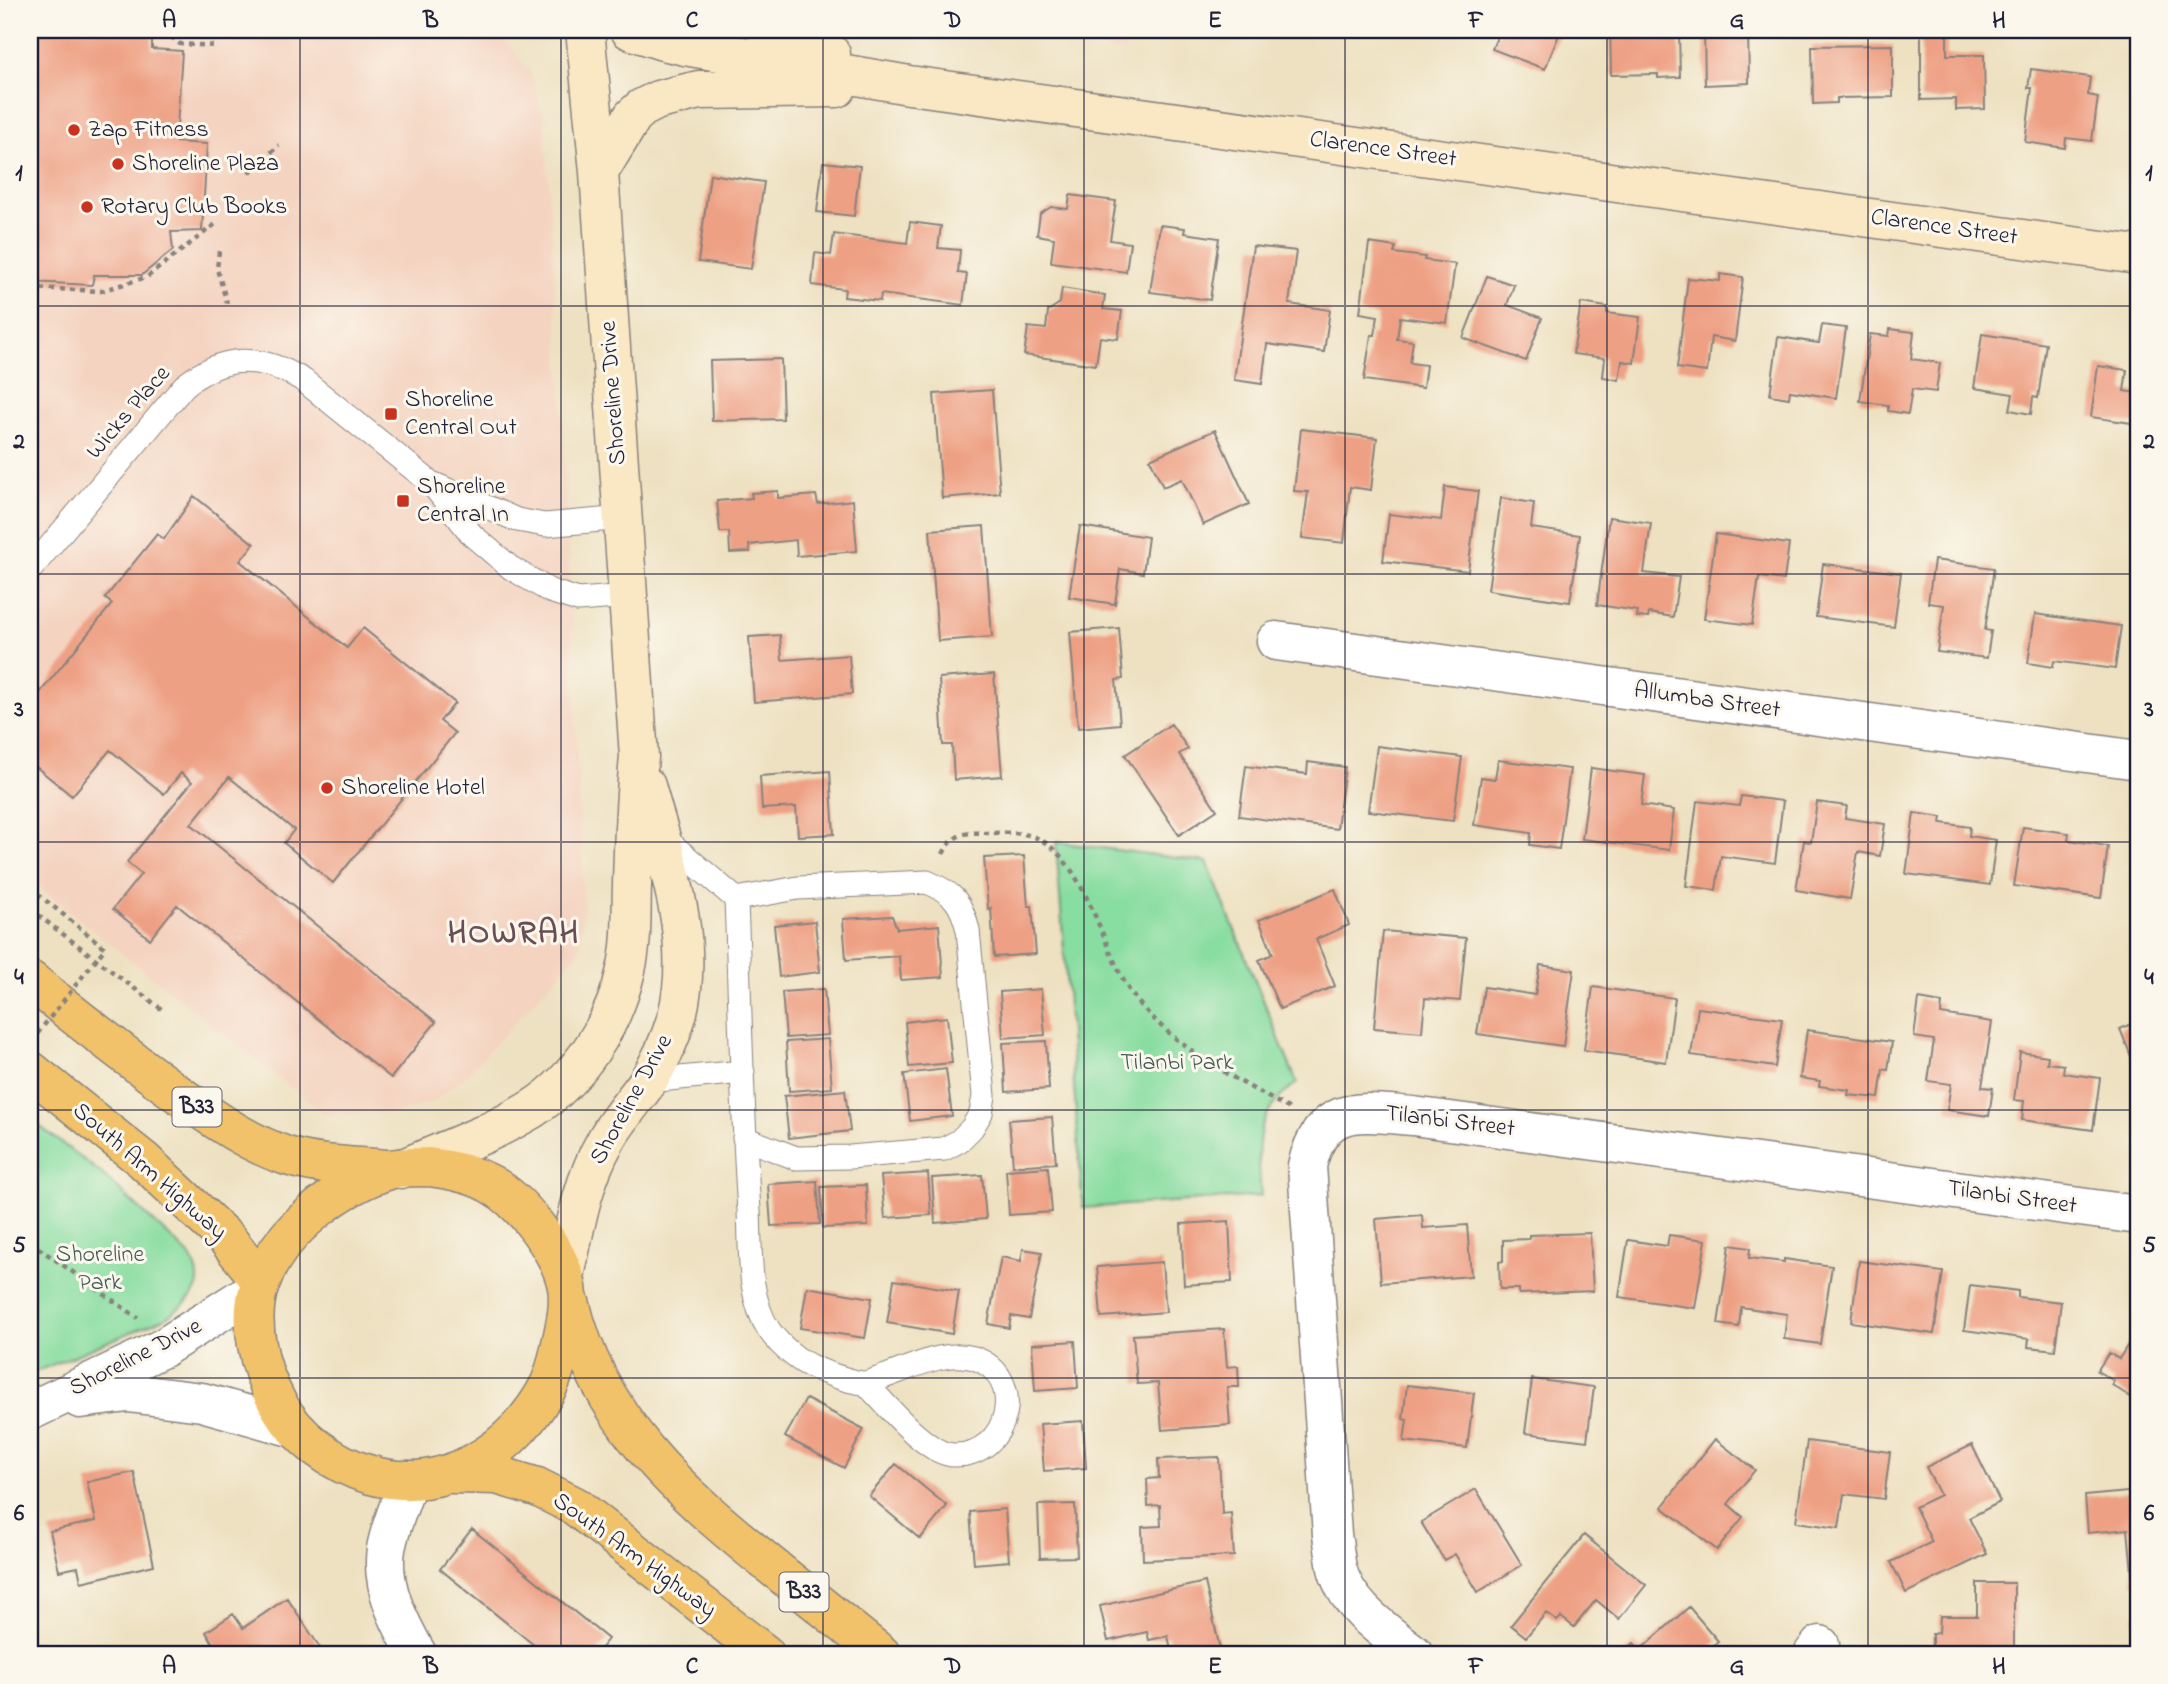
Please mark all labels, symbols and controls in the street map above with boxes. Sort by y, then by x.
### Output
text: A [162,5,176,38]
text: B [422,5,439,38]
text: C [686,5,699,38]
text: D [944,5,961,38]
text: E [1208,5,1222,38]
text: F [1468,5,1484,38]
text: G [1730,5,1744,38]
text: H [1992,5,2006,38]
place label: Zap Fitness [88,113,209,148]
marker: Zap Fitness [66,122,82,138]
street label: Clarence Street [1307,122,1459,178]
place label: Shoreline Plaza [132,147,279,182]
marker: Shoreline Plaza [110,156,126,172]
text: 1 [15,158,23,191]
text: 1 [2145,158,2153,191]
place label: Rotary Club Books [101,190,287,226]
marker: Rotary Club Books [79,199,95,215]
street label: Clarence Street [1868,200,2020,256]
street label: Shoreline Drive [591,319,636,466]
street label: Wicks Place [78,358,180,468]
place label: Shoreline Central Out [405,383,517,446]
marker: Shoreline Central Out [383,406,399,422]
text: 2 [12,426,25,459]
text: 2 [2142,426,2155,459]
place label: Shoreline Central In [417,470,509,533]
marker: Shoreline Central In [395,493,411,509]
street label: Allumba Street [1632,673,1782,729]
text: 3 [13,694,24,727]
text: 3 [2143,694,2154,727]
place label: Shoreline Hotel [341,771,485,806]
marker: Shoreline Hotel [319,780,335,796]
district label: HOWRAH [448,911,580,958]
text: 4 [14,962,24,995]
text: 4 [2144,962,2154,995]
street label: Shoreline Drive [582,1028,682,1172]
park label: Tilanbi Park [1120,1046,1234,1081]
road number: B33 [172,1088,222,1126]
street label: South Arm Highway [63,1095,234,1250]
street label: Tilanbi Street [1383,1097,1517,1147]
street label: Tilanbi Street [1945,1172,2079,1224]
text: 5 [12,1230,26,1263]
text: 5 [2142,1230,2156,1263]
park label: Shoreline Park [56,1238,144,1301]
street label: Shoreline Drive [64,1309,209,1406]
street label: South Arm Highway [544,1484,723,1628]
text: 6 [14,1498,25,1531]
text: 6 [2144,1498,2155,1531]
road number: B33 [780,1572,828,1611]
text: A [162,1651,176,1684]
text: B [422,1651,439,1684]
text: C [686,1651,699,1684]
text: D [944,1651,961,1684]
text: E [1208,1651,1222,1684]
text: F [1468,1651,1484,1684]
text: G [1730,1651,1744,1684]
text: H [1992,1651,2006,1684]

